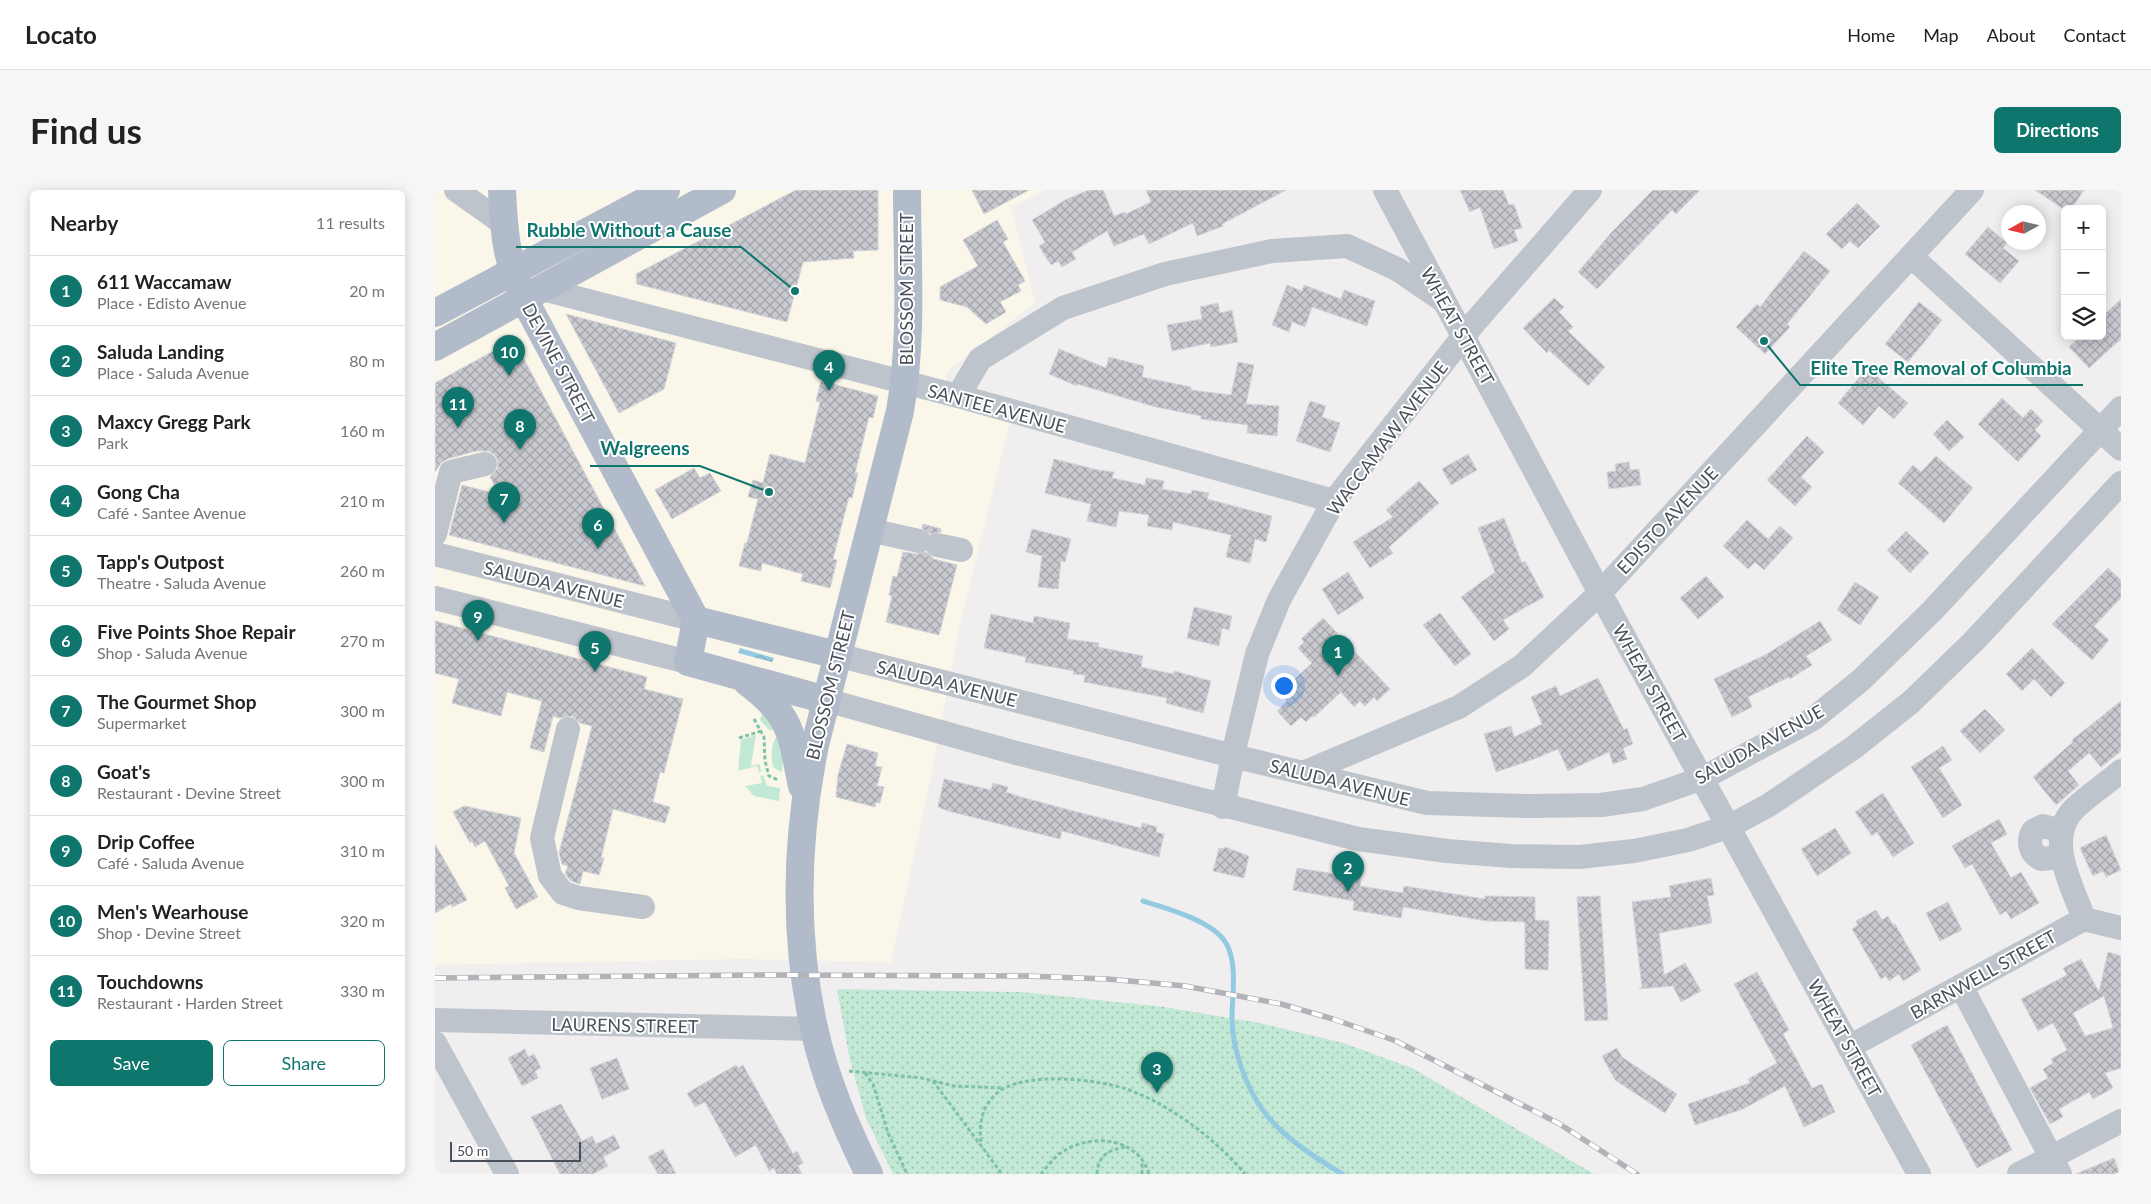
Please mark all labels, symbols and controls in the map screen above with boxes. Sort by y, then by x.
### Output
text: Locato [25,20,97,49]
text: Home [1847,24,1895,46]
text: Map [1923,24,1959,46]
text: About [1987,24,2036,46]
text: Contact [2064,24,2126,46]
button: Directions [1994,107,2121,153]
text: Find us [30,109,142,151]
north arrow [2001,205,2046,250]
map controls [2061,205,2106,340]
button: + [2061,205,2106,250]
text: Nearby [50,210,118,235]
street label: BLOSSOM STREET [895,212,917,366]
text: 11 results [316,213,385,232]
callout: Rubble Without a Cause [516,213,741,247]
text: Rubble Without a Cause [527,218,731,241]
button: − [2061,250,2106,295]
street label: WHEAT STREET [1417,263,1500,389]
text: 611 Waccamaw [97,270,232,293]
text: 1 [61,281,71,300]
text: 20 m [349,281,385,300]
text: Place · Edisto Avenue [97,293,247,312]
button: layers [2061,295,2106,340]
street label: DEVINE STREET [518,299,600,427]
pin: 10 [493,335,525,376]
text: Saluda Landing [97,340,224,363]
pin: 4 [813,350,845,391]
text: 2 [61,351,71,370]
text: 80 m [349,351,385,370]
callout: Elite Tree Removal of Columbia [1800,351,2083,385]
text: Elite Tree Removal of Columbia [1810,356,2072,379]
street label: WACCAMAW AVENUE [1322,357,1452,519]
text: Place · Saluda Avenue [97,363,249,382]
street label: SANTEE AVENUE [926,379,1068,437]
pin: 11 [442,387,474,428]
pin: 8 [504,409,536,450]
text: Maxcy Gregg Park [97,410,251,433]
text: 3 [61,421,71,440]
text: 160 m [340,421,385,440]
callout: Walgreens [590,432,700,466]
text: Park [97,433,128,452]
text: Walgreens [600,436,690,459]
street label: EDISTO AVENUE [1612,462,1722,578]
text: Gong Cha [97,480,180,503]
pin: 7 [488,482,520,523]
text: 4 [61,491,71,510]
text: 210 m [340,491,385,510]
text: Café · Santee Avenue [97,503,246,522]
pin: 6 [582,508,614,549]
text: Tapp's Outpost [97,550,224,573]
street label: SALUDA AVENUE [482,556,626,612]
text: 5 [61,561,71,580]
text: 260 m [340,561,385,580]
text: Theatre · Saluda Avenue [97,573,266,592]
pin: 9 [462,600,494,641]
street label: BLOSSOM STREET [801,608,859,762]
text: Five Points Shoe Repair [97,620,295,643]
street label: WHEAT STREET [1609,620,1692,746]
text: 6 [61,631,71,650]
text: 270 m [340,631,385,650]
pin: 5 [579,631,611,672]
pin: 1 [1322,635,1354,676]
text: Shop · Saluda Avenue [97,643,248,662]
street label: SALUDA AVENUE [875,655,1019,711]
your location [1271,673,1297,699]
text: The Gourmet Shop [97,690,256,713]
street label: SALUDA AVENUE [1691,700,1827,788]
text: 7 [61,701,71,720]
text: 300 m [340,701,385,720]
text: Supermarket [97,713,186,732]
street label: SALUDA AVENUE [1268,754,1412,810]
text: Goat's [97,760,150,783]
text: 8 [61,771,71,790]
text: 300 m [340,771,385,790]
text: Restaurant · Devine Street [97,783,281,802]
text: Drip Coffee [97,830,195,853]
text: 9 [61,841,71,860]
text: 310 m [340,841,385,860]
pin: 2 [1332,851,1364,892]
text: Café · Saluda Avenue [97,853,244,872]
text: Men's Wearhouse [97,900,248,923]
text: 10 [57,911,75,930]
text: 320 m [340,911,385,930]
text: Shop · Devine Street [97,923,241,942]
street label: BARNWELL STREET [1906,925,2060,1023]
text: Touchdowns [97,970,203,993]
street label: WHEAT STREET [1804,975,1887,1101]
text: 11 [57,981,75,1000]
text: 330 m [340,981,385,1000]
text: Restaurant · Harden Street [97,993,283,1012]
street label: LAURENS STREET [551,1013,699,1037]
button: Save [50,1040,213,1086]
button: Share [223,1040,385,1086]
pin: 3 [1141,1052,1173,1093]
scale bar [450,1139,581,1162]
text: 50 m [457,1142,488,1159]

